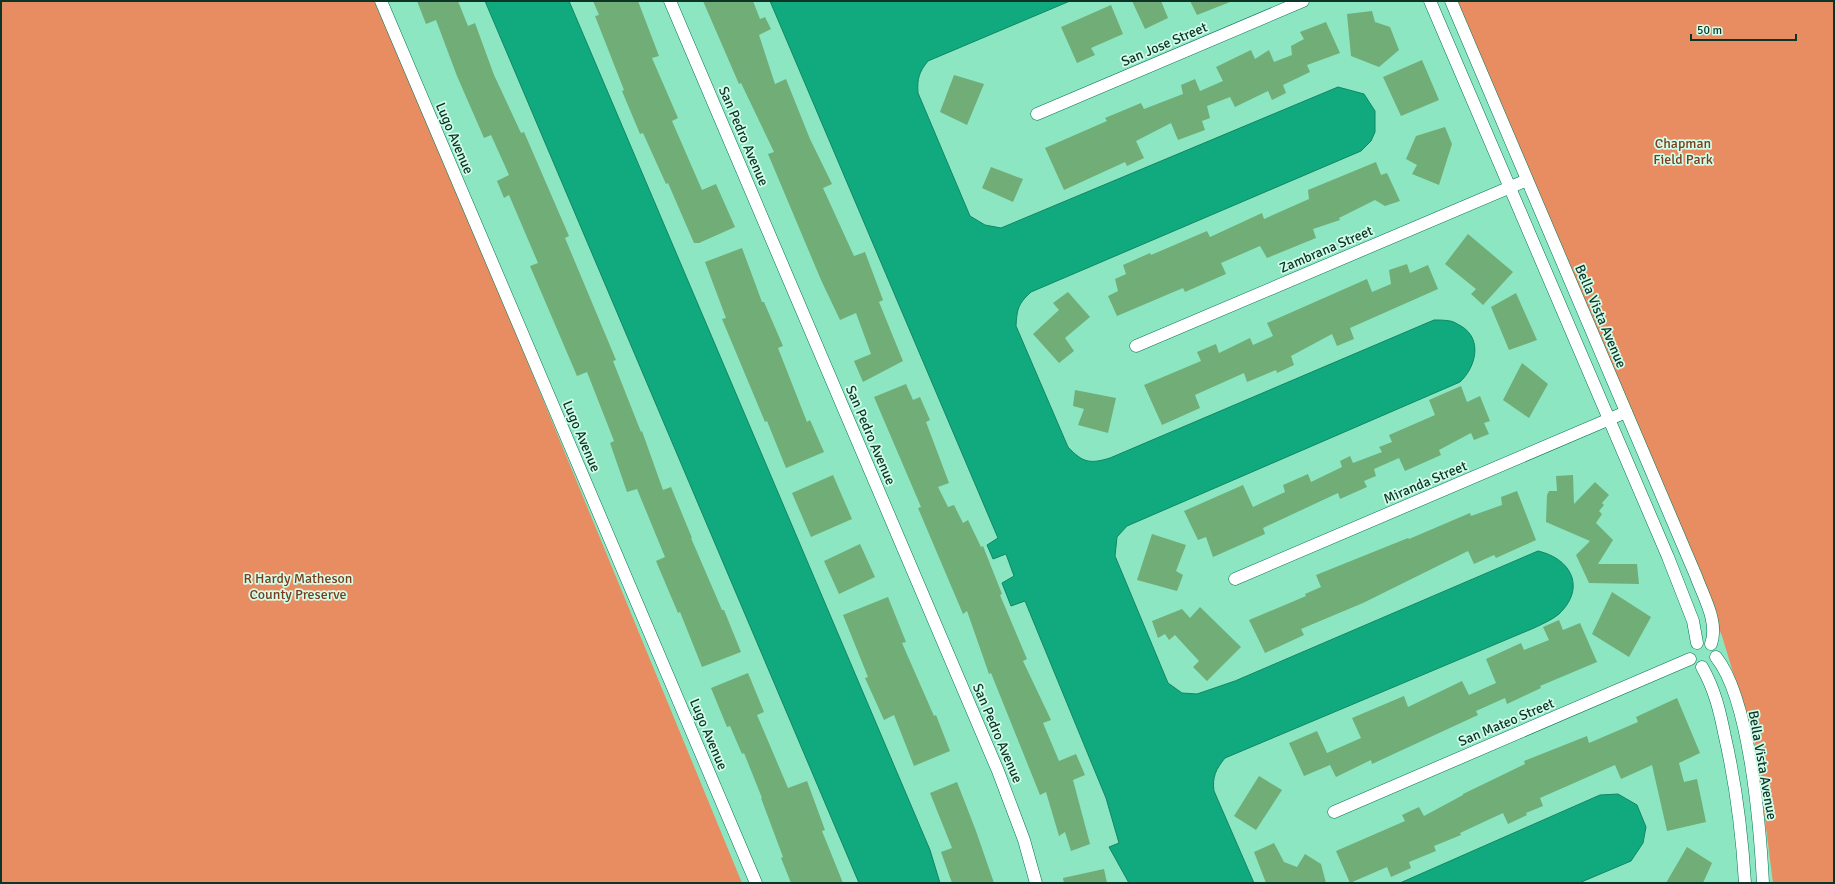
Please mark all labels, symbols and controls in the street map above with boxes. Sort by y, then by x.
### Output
scale bar [1691,16,1796,42]
street label: San Jose Street [1119,19,1210,70]
text: 50 m [1697,23,1722,38]
street label: San Pedro Avenue [715,84,772,189]
street label: Lugo Avenue [432,100,477,177]
park label: Chapman Field Park [1653,135,1713,168]
street label: Zambrana Street [1277,222,1376,277]
street label: Bella Vista Avenue [1571,262,1630,370]
street label: San Pedro Avenue [842,383,899,488]
street label: Lugo Avenue [559,398,604,475]
street label: Miranda Street [1381,457,1470,508]
park label: R Hardy Matheson County Preserve [244,570,352,603]
street label: San Pedro Avenue [969,681,1026,786]
street label: San Mateo Street [1456,695,1557,750]
street label: Lugo Avenue [686,696,731,773]
street label: Bella Vista Avenue [1745,709,1780,821]

